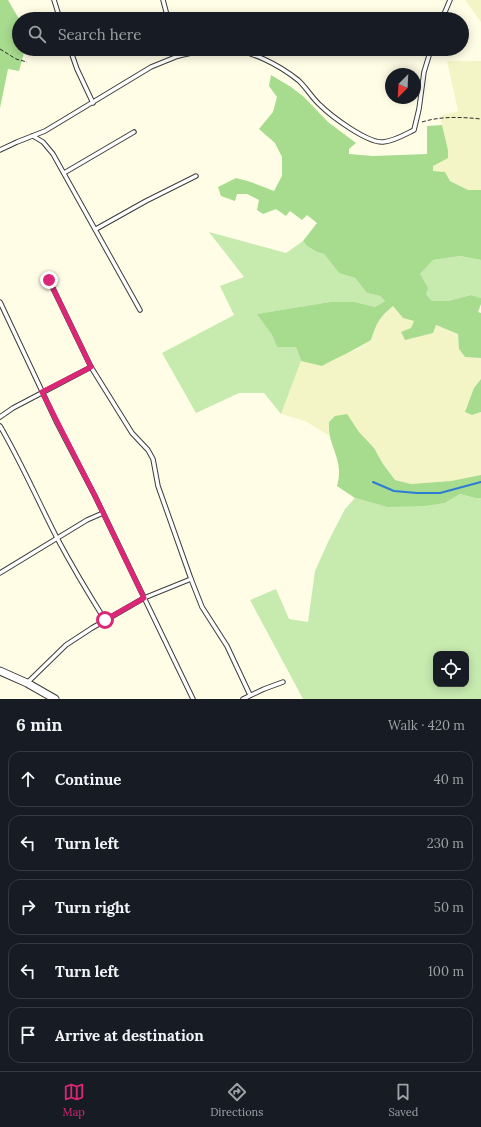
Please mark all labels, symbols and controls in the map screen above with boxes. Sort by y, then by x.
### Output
search box [12,12,469,56]
icon: search [26,23,48,45]
text: Search here [58,25,141,44]
north arrow [385,68,421,104]
route end [40,271,58,289]
route start [96,611,114,629]
map controls [433,651,469,687]
button: locate [433,651,469,687]
text: 6 min [16,714,62,736]
text: Walk · 420 m [388,717,465,734]
icon: ahead [17,768,39,790]
text: Continue [55,770,121,789]
text: 40 m [434,771,464,788]
icon: left [17,832,39,854]
text: Turn left [55,834,119,853]
text: 230 m [427,835,464,852]
icon: right [17,896,39,918]
text: Turn right [55,898,131,917]
text: 50 m [434,899,464,916]
icon: left [17,960,39,982]
text: Turn left [55,962,119,981]
text: 100 m [428,963,464,980]
icon: arrive [17,1024,39,1046]
text: Arrive at destination [55,1026,204,1045]
tab: Map [63,1081,85,1119]
tab: Directions [210,1081,263,1119]
tab: Saved [389,1081,418,1119]

